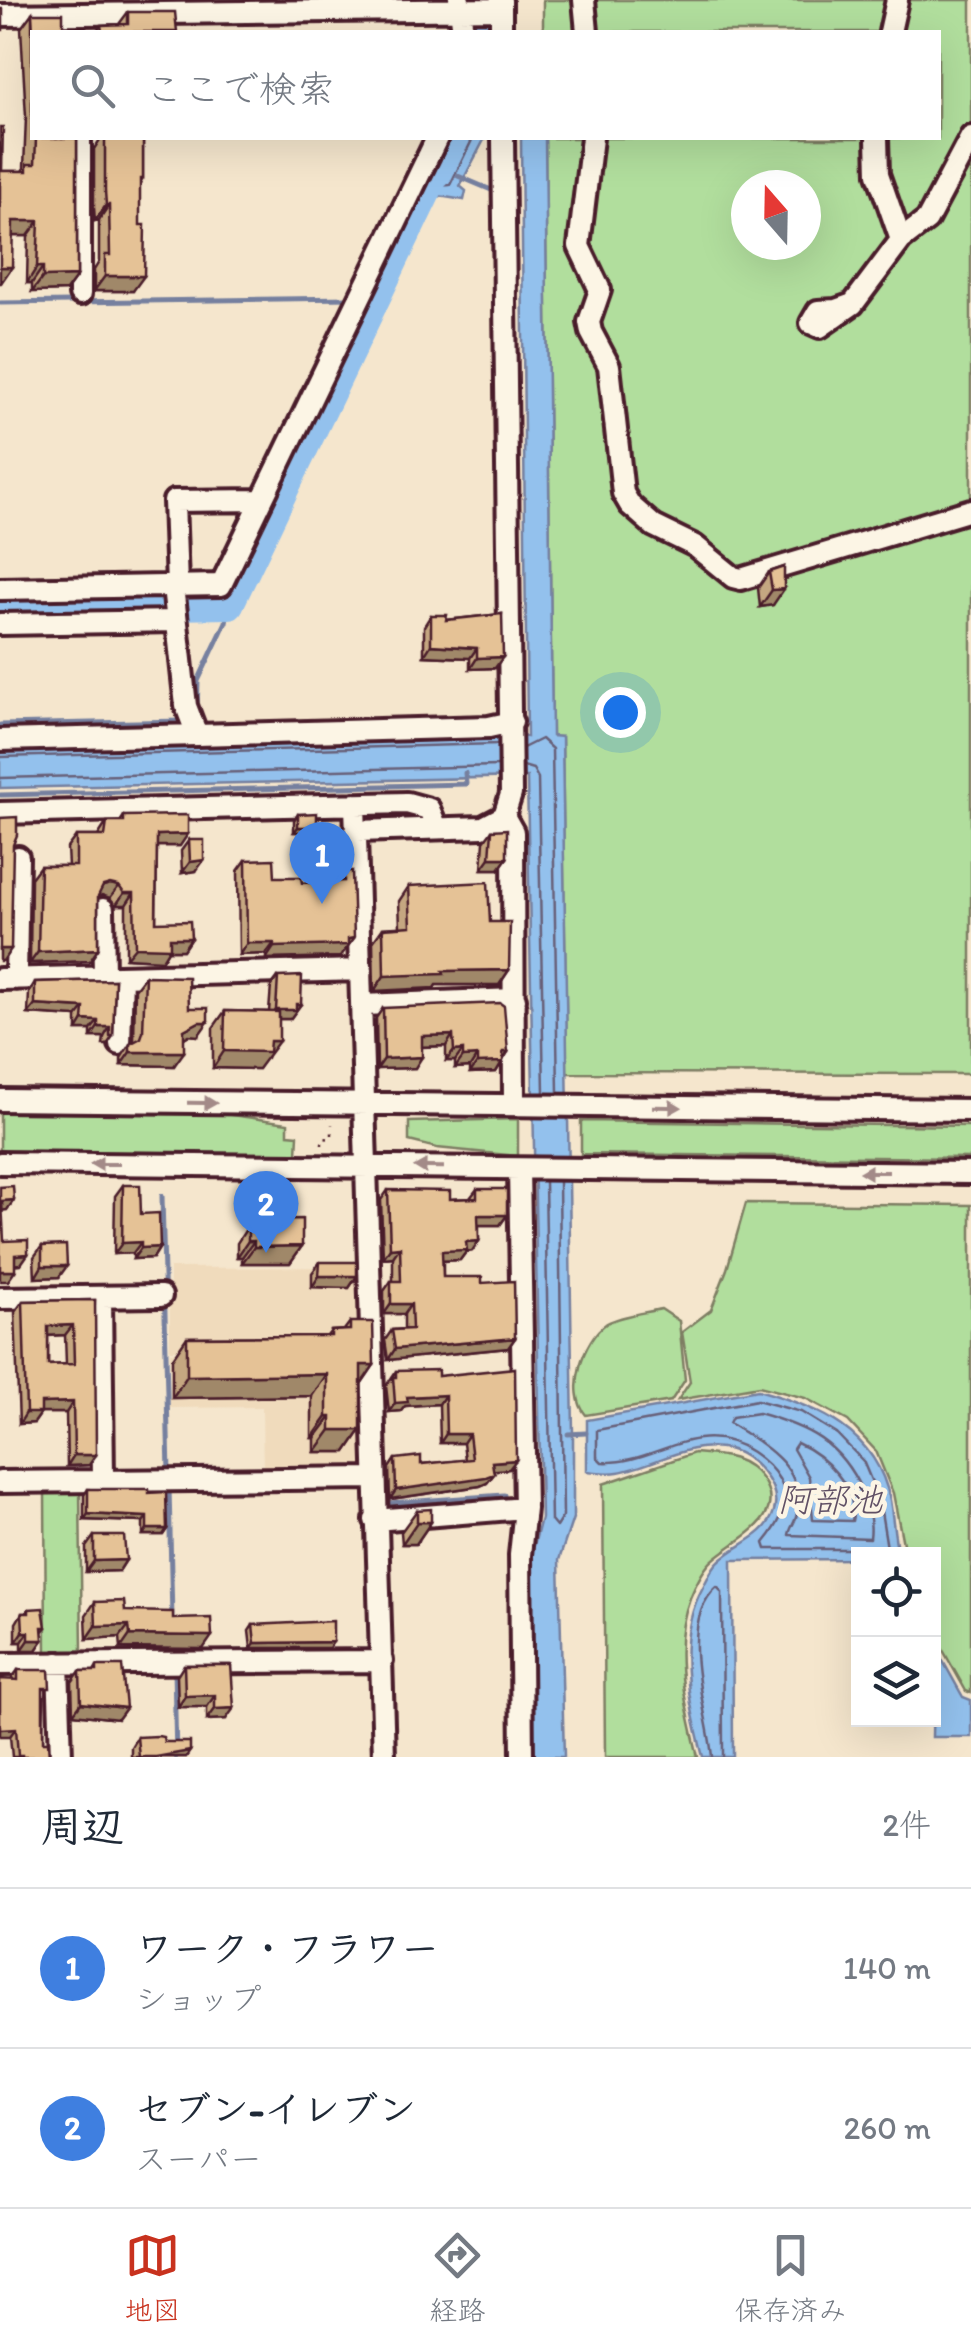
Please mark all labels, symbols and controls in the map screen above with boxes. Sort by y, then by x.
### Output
search box [30,30,941,140]
icon: search [65,58,120,113]
text: ここで検索 [145,66,335,112]
north arrow [731,170,821,260]
your location [595,687,646,738]
pin: 1 [290,822,354,904]
one-way arrow [187,1095,219,1111]
one-way arrow [652,1099,684,1115]
one-way arrow [88,1156,120,1172]
one-way arrow [413,1159,445,1175]
one-way arrow [857,1164,889,1180]
pin: 2 [234,1170,298,1253]
water label: 阿部池 [777,1479,883,1521]
map controls [851,1547,941,1727]
button: locate [851,1547,941,1637]
button: layers [851,1637,941,1727]
text: 周辺 [40,1801,124,1852]
text: 2件 [882,1806,931,1844]
text: ワーク・フラワー [135,1926,439,1972]
text: 1 [65,1949,80,1987]
text: 140 m [843,1949,931,1987]
text: ショップ [135,1980,262,2018]
text: セブン-イレブン [135,2086,416,2132]
text: 2 [64,2109,81,2147]
text: 260 m [843,2109,931,2147]
text: スーパー [135,2140,262,2178]
tab: 地図 [124,2228,181,2328]
tab: 経路 [429,2228,486,2328]
tab: 保存済み [734,2228,847,2328]

